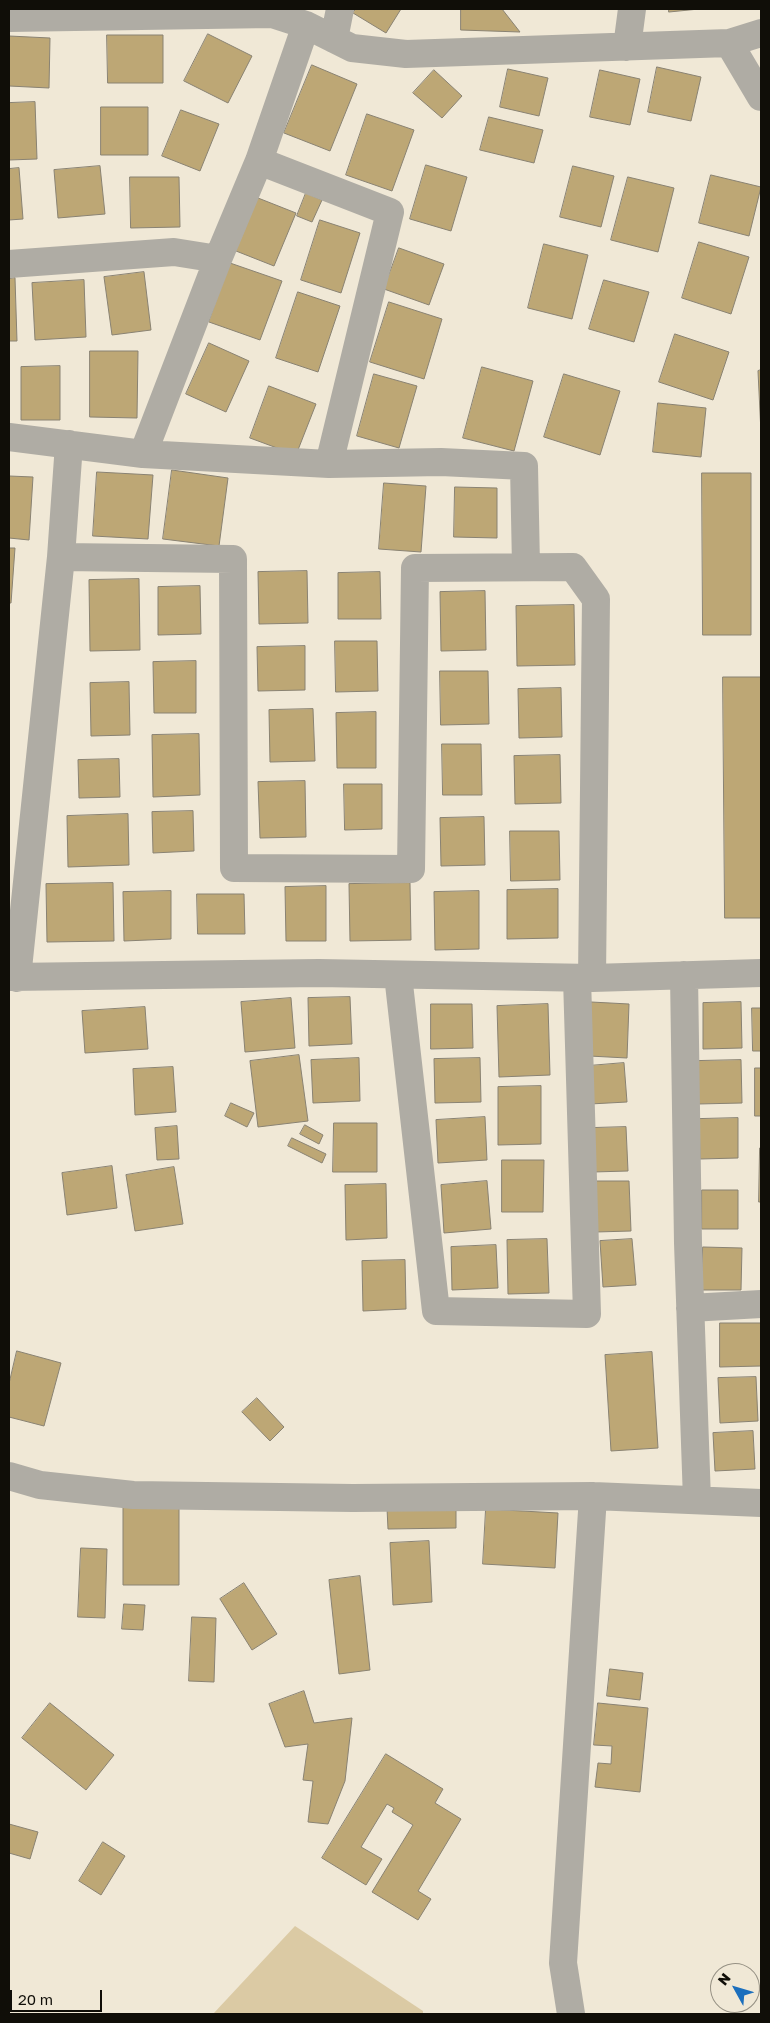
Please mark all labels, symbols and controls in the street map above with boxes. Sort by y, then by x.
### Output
north arrow [710,1963,760,2013]
text: N [714,1969,734,1988]
scale bar [12,1980,105,2012]
text: 20 m [18,1990,53,2008]

